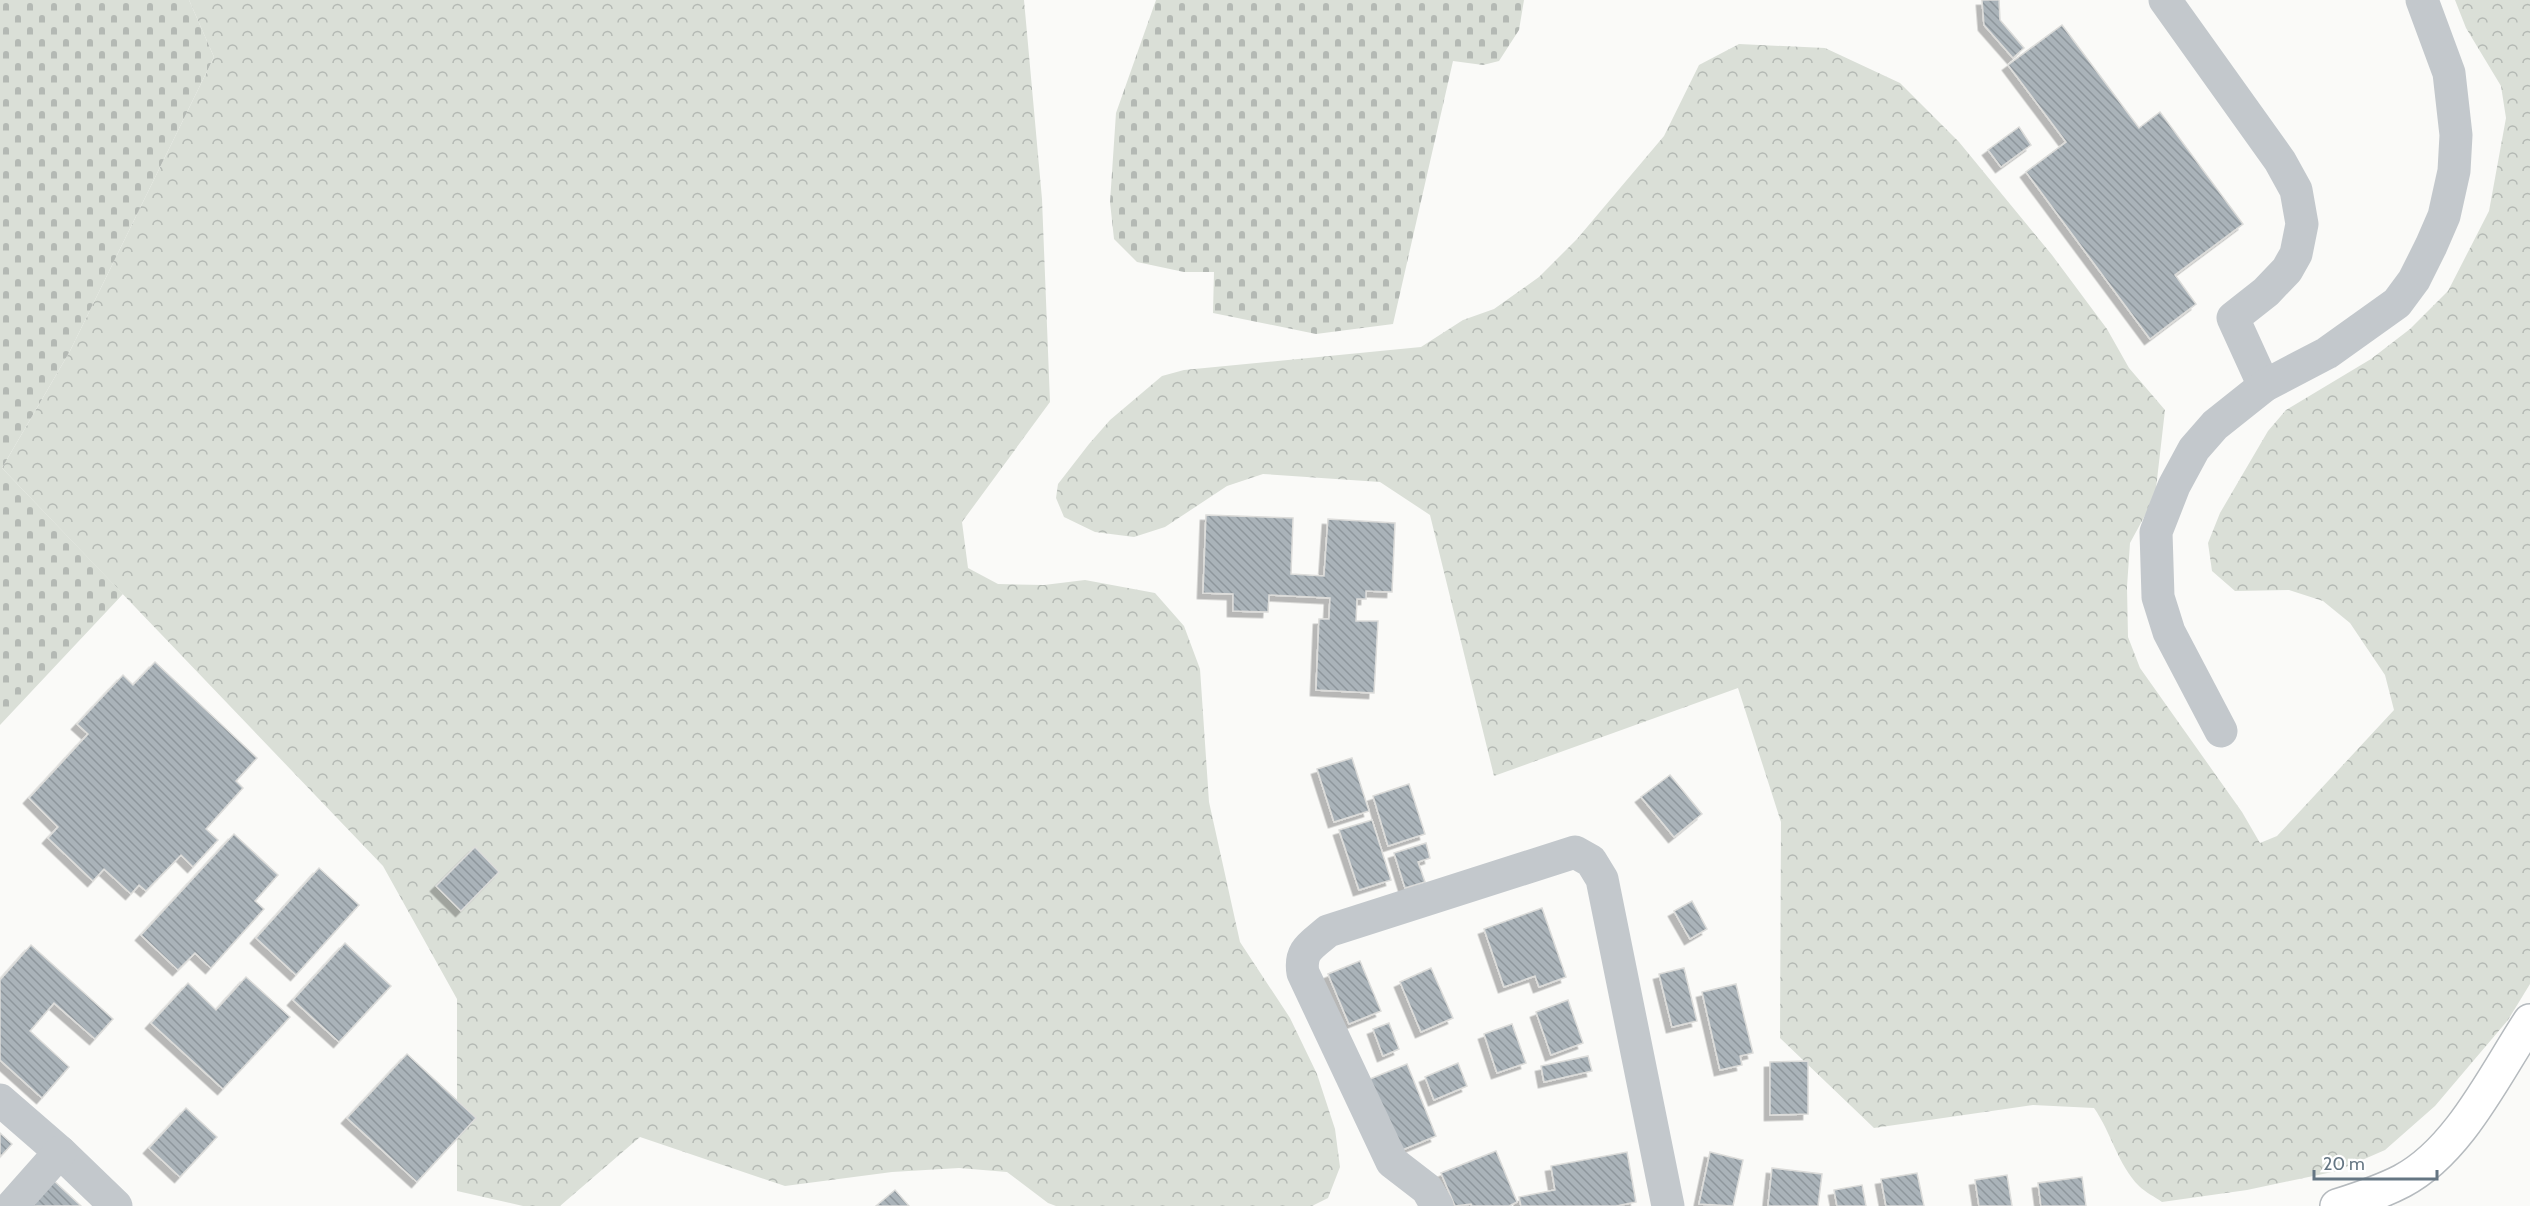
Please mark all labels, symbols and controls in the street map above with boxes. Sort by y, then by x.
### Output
scale bar [2314,1143,2437,1181]
text: 20 m [2323,1153,2365,1175]

